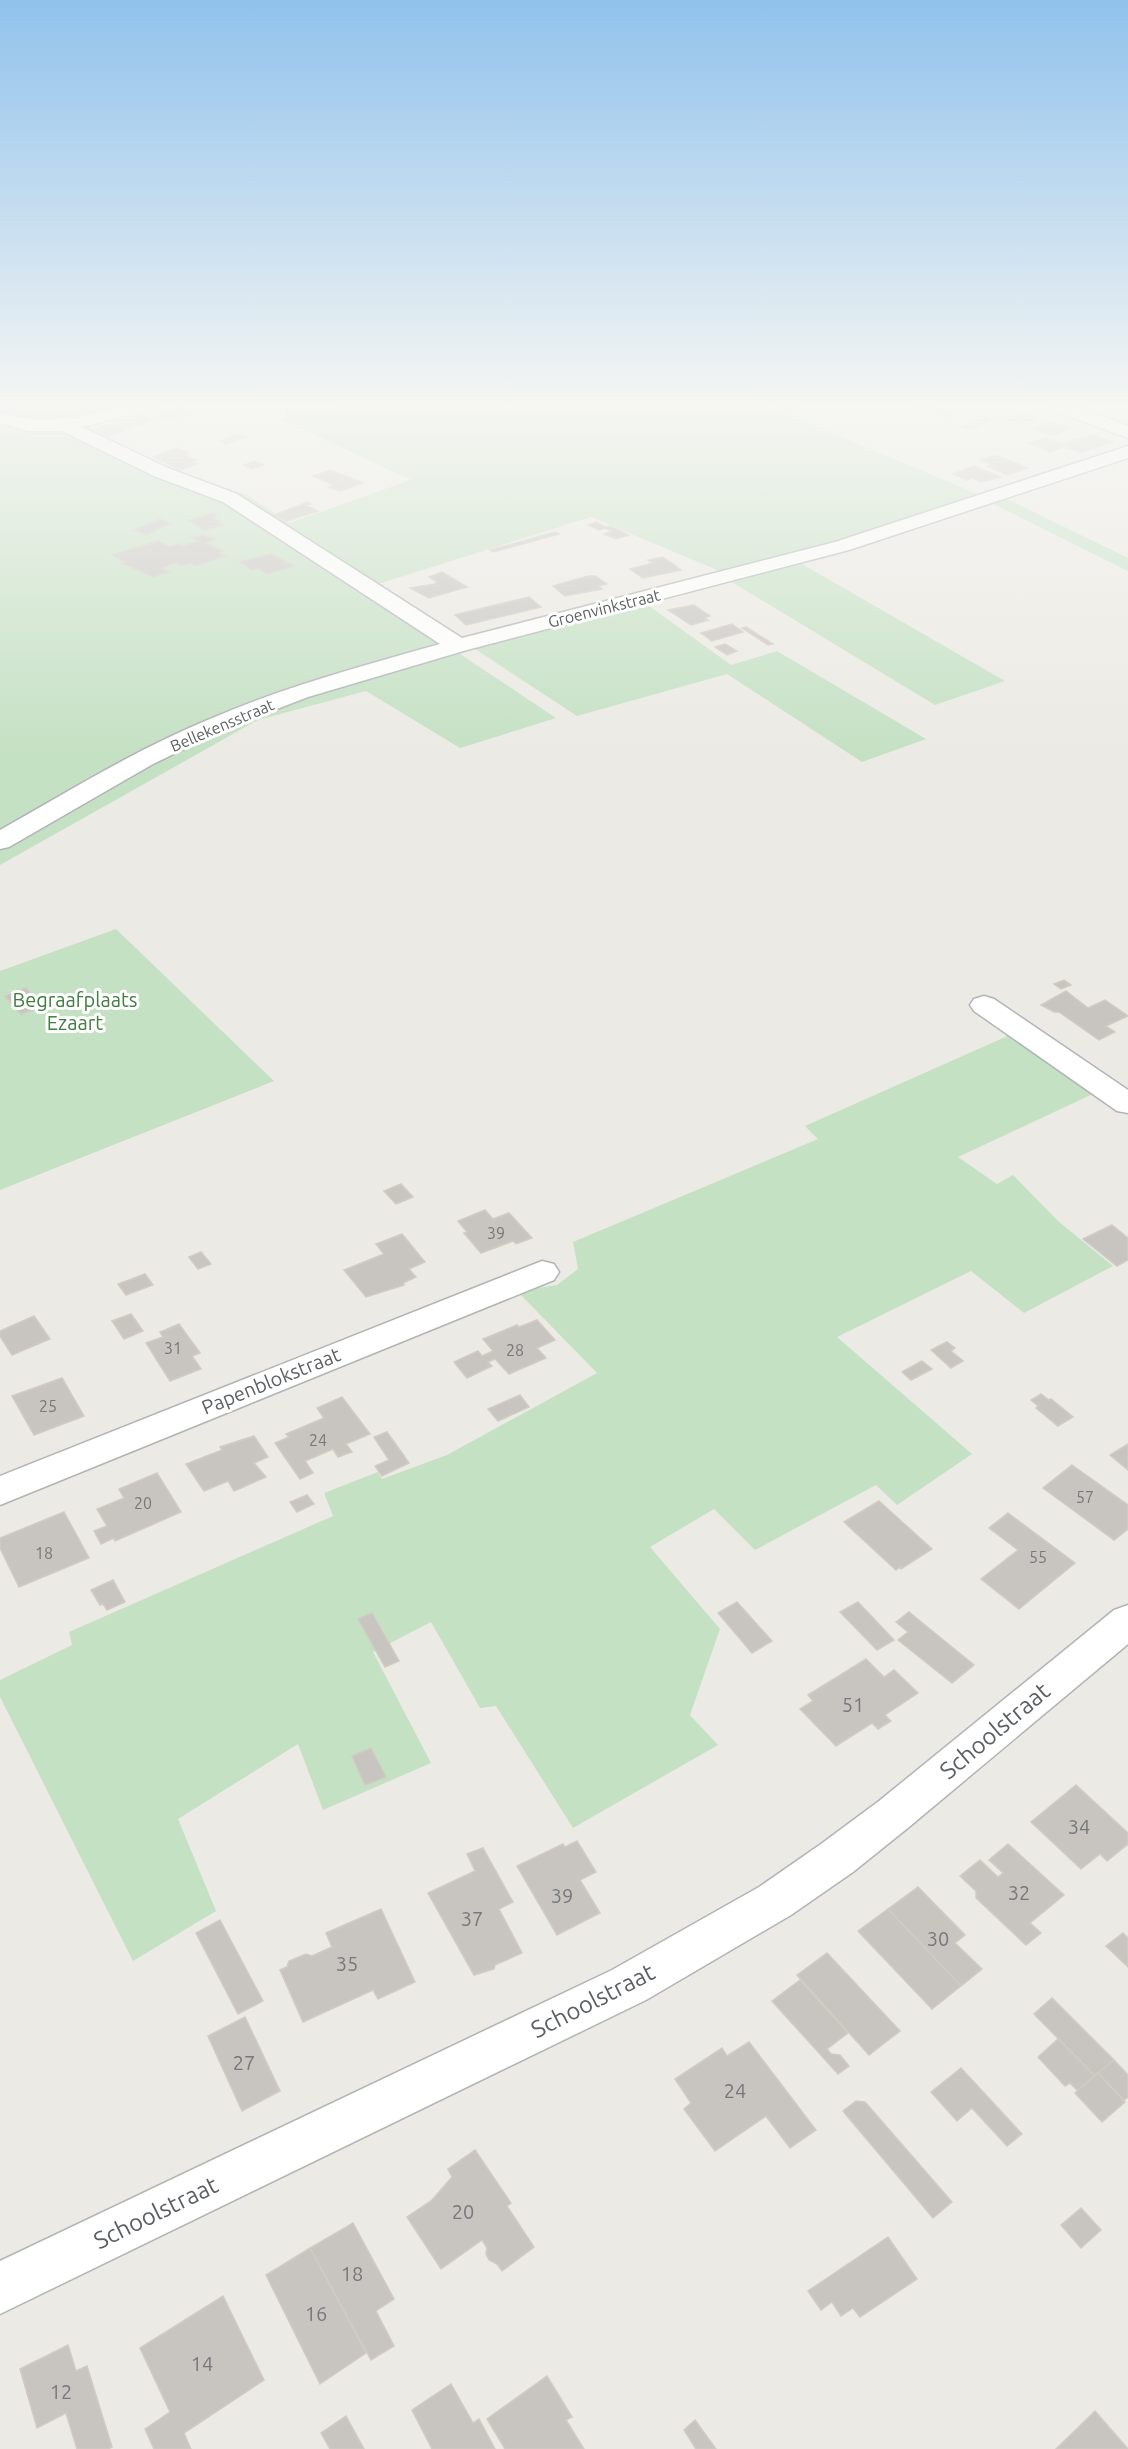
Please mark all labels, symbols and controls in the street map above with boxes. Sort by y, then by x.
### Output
street label: Groenvinkstraat [546,585,663,631]
street label: Bellekensstraat [167,695,277,755]
park label: Begraafplaats Ezaart [12,988,138,1034]
house number: 39 [487,1224,505,1242]
house number: 31 [164,1339,182,1357]
house number: 28 [506,1341,524,1359]
street label: Papenblokstraat [198,1342,344,1419]
house number: 25 [39,1397,57,1415]
house number: 24 [309,1431,327,1449]
house number: 57 [1076,1488,1094,1506]
house number: 20 [134,1494,152,1512]
house number: 18 [35,1544,53,1562]
house number: 55 [1029,1548,1047,1566]
street label: Schoolstraat [934,1677,1055,1784]
house number: 51 [842,1693,864,1716]
house number: 34 [1068,1815,1090,1838]
house number: 32 [1008,1881,1030,1904]
house number: 39 [551,1884,573,1907]
house number: 37 [461,1907,483,1930]
house number: 30 [927,1927,949,1950]
house number: 35 [336,1952,358,1975]
street label: Schoolstraat [527,1958,659,2043]
house number: 27 [233,2051,255,2074]
house number: 24 [724,2079,746,2102]
street label: Schoolstraat [89,2171,223,2254]
house number: 20 [452,2200,474,2223]
house number: 18 [341,2262,363,2285]
house number: 16 [305,2302,327,2325]
house number: 14 [191,2352,213,2375]
house number: 12 [50,2380,72,2403]

